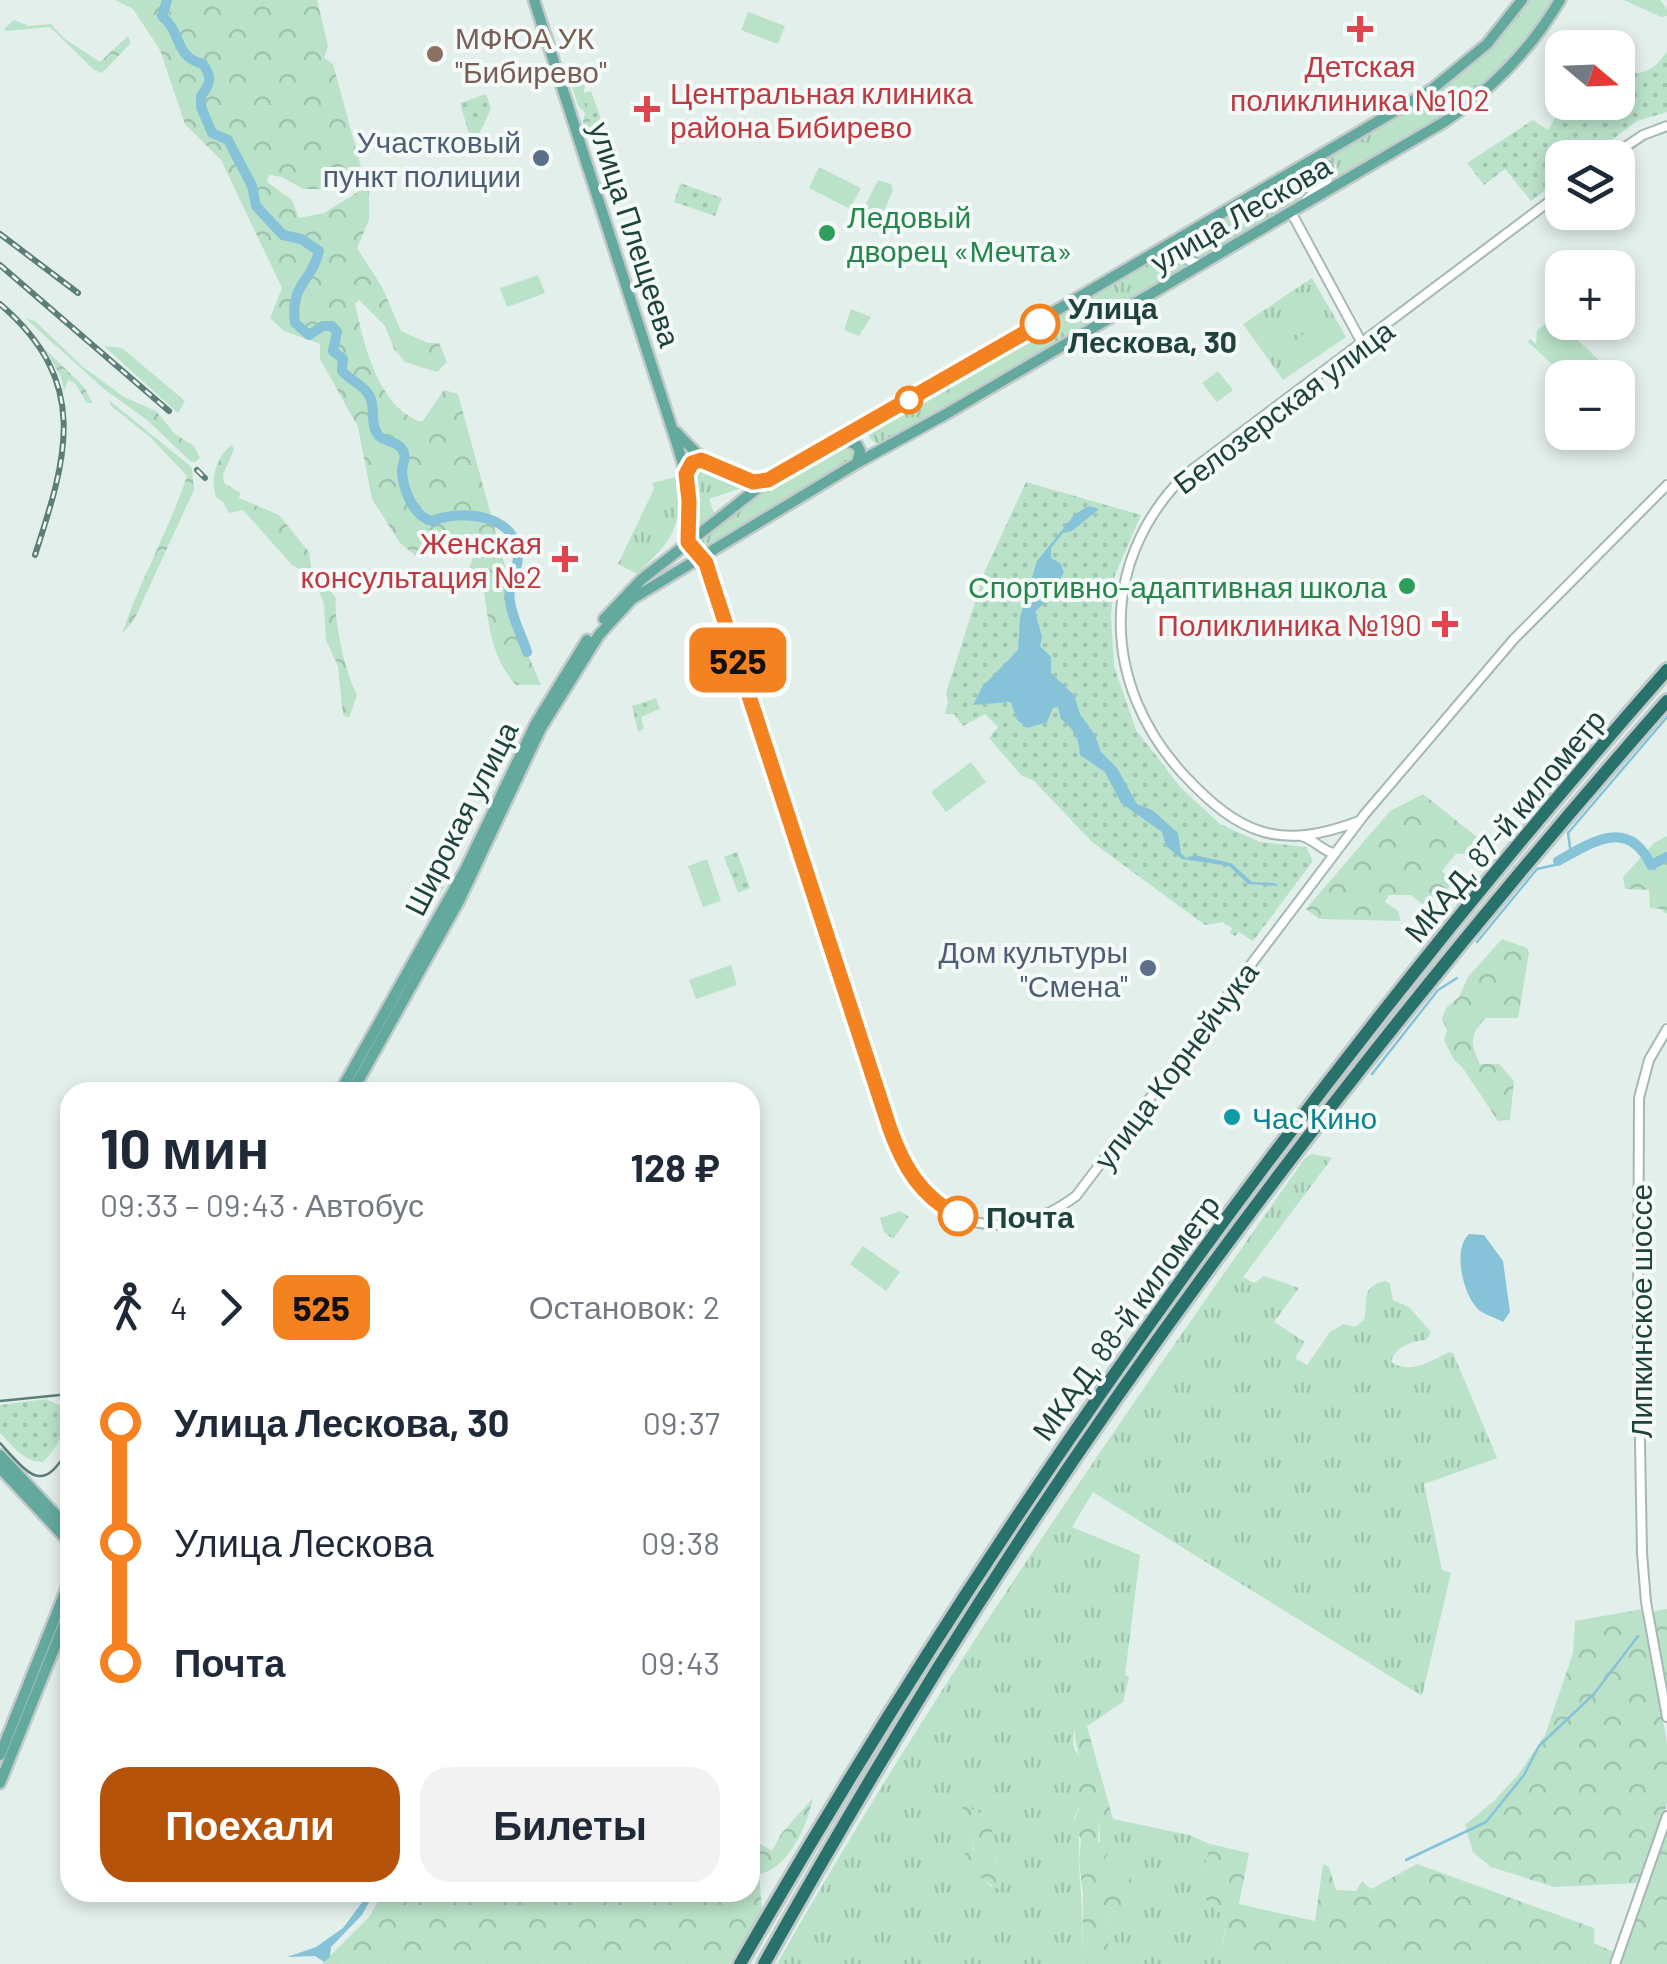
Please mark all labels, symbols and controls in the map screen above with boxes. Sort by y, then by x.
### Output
marker: Детская поликлиника №102 [1347,16,1373,42]
place label: МФЮА УК "Бибирево" [455,19,607,89]
north arrow [1545,30,1635,120]
map controls [1545,30,1635,450]
marker: МФЮА УК "Бибирево" [424,43,446,65]
place label: Детская поликлиника №102 [1230,47,1490,117]
place label: Центральная клиника района Бибирево [670,74,973,144]
marker: Центральная клиника района Бибирево [634,96,660,122]
street label: улица Плещеева [583,117,689,351]
place label: Участковый пункт полиции [323,123,521,193]
button: layers [1545,140,1635,230]
marker: Участковый пункт полиции [530,147,552,169]
street label: улица Лескова [1143,147,1337,279]
place label: Ледовый дворец «Мечта» [847,198,1072,268]
marker: Ледовый дворец «Мечта» [816,222,838,244]
button: + [1545,250,1635,340]
place label: Улица Лескова, 30 [1068,289,1237,359]
marker: Улица Лескова, 30 [1021,305,1059,343]
street label: Белозерская улица [1166,311,1401,501]
button: − [1545,360,1635,450]
unlabelled marker [896,387,922,413]
place label: Женская консультация №2 [301,524,542,594]
marker: Женская консультация №2 [552,546,578,572]
place label: Спортивно-адаптивная школа [968,568,1387,604]
marker: Спортивно-адаптивная школа [1396,575,1418,597]
place label: Поликлиника №190 [1157,606,1422,642]
marker: Поликлиника №190 [1432,611,1458,637]
line badge: 525 [680,628,796,692]
text: 525 [709,639,767,681]
street label: МКАД, 87-й километр [1396,701,1612,949]
street label: Широкая улица [396,715,524,921]
place label: Дом культуры "Смена" [938,933,1128,1003]
street label: улица Корнейчука [1085,954,1265,1176]
marker: Дом культуры "Смена" [1137,957,1159,979]
place label: Час Кино [1252,1099,1377,1135]
marker: Час Кино [1221,1106,1243,1128]
text: 10 мин [100,1114,270,1180]
text: 128 ₽ [630,1144,720,1190]
street label: Липкинское шоссе [1622,1184,1658,1438]
text: 09:33 – 09:43 · Автобус [100,1185,424,1223]
street label: МКАД, 88-й километр [1024,1187,1226,1447]
marker: Почта [939,1197,977,1235]
place label: Почта [986,1198,1074,1234]
icon: walk [100,1280,155,1335]
icon: forward [203,1280,258,1335]
text: 525 [293,1286,350,1328]
text: Остановок: 2 [529,1287,720,1325]
text: 4 [170,1288,188,1326]
text: Улица Лескова, 30 [174,1399,509,1445]
text: 09:37 [643,1403,720,1441]
text: Улица Лескова [174,1519,434,1565]
text: 09:38 [641,1523,720,1561]
text: Почта [174,1639,285,1685]
text: 09:43 [640,1643,720,1681]
button: Поехали [100,1767,400,1882]
button: Билеты [420,1767,720,1882]

